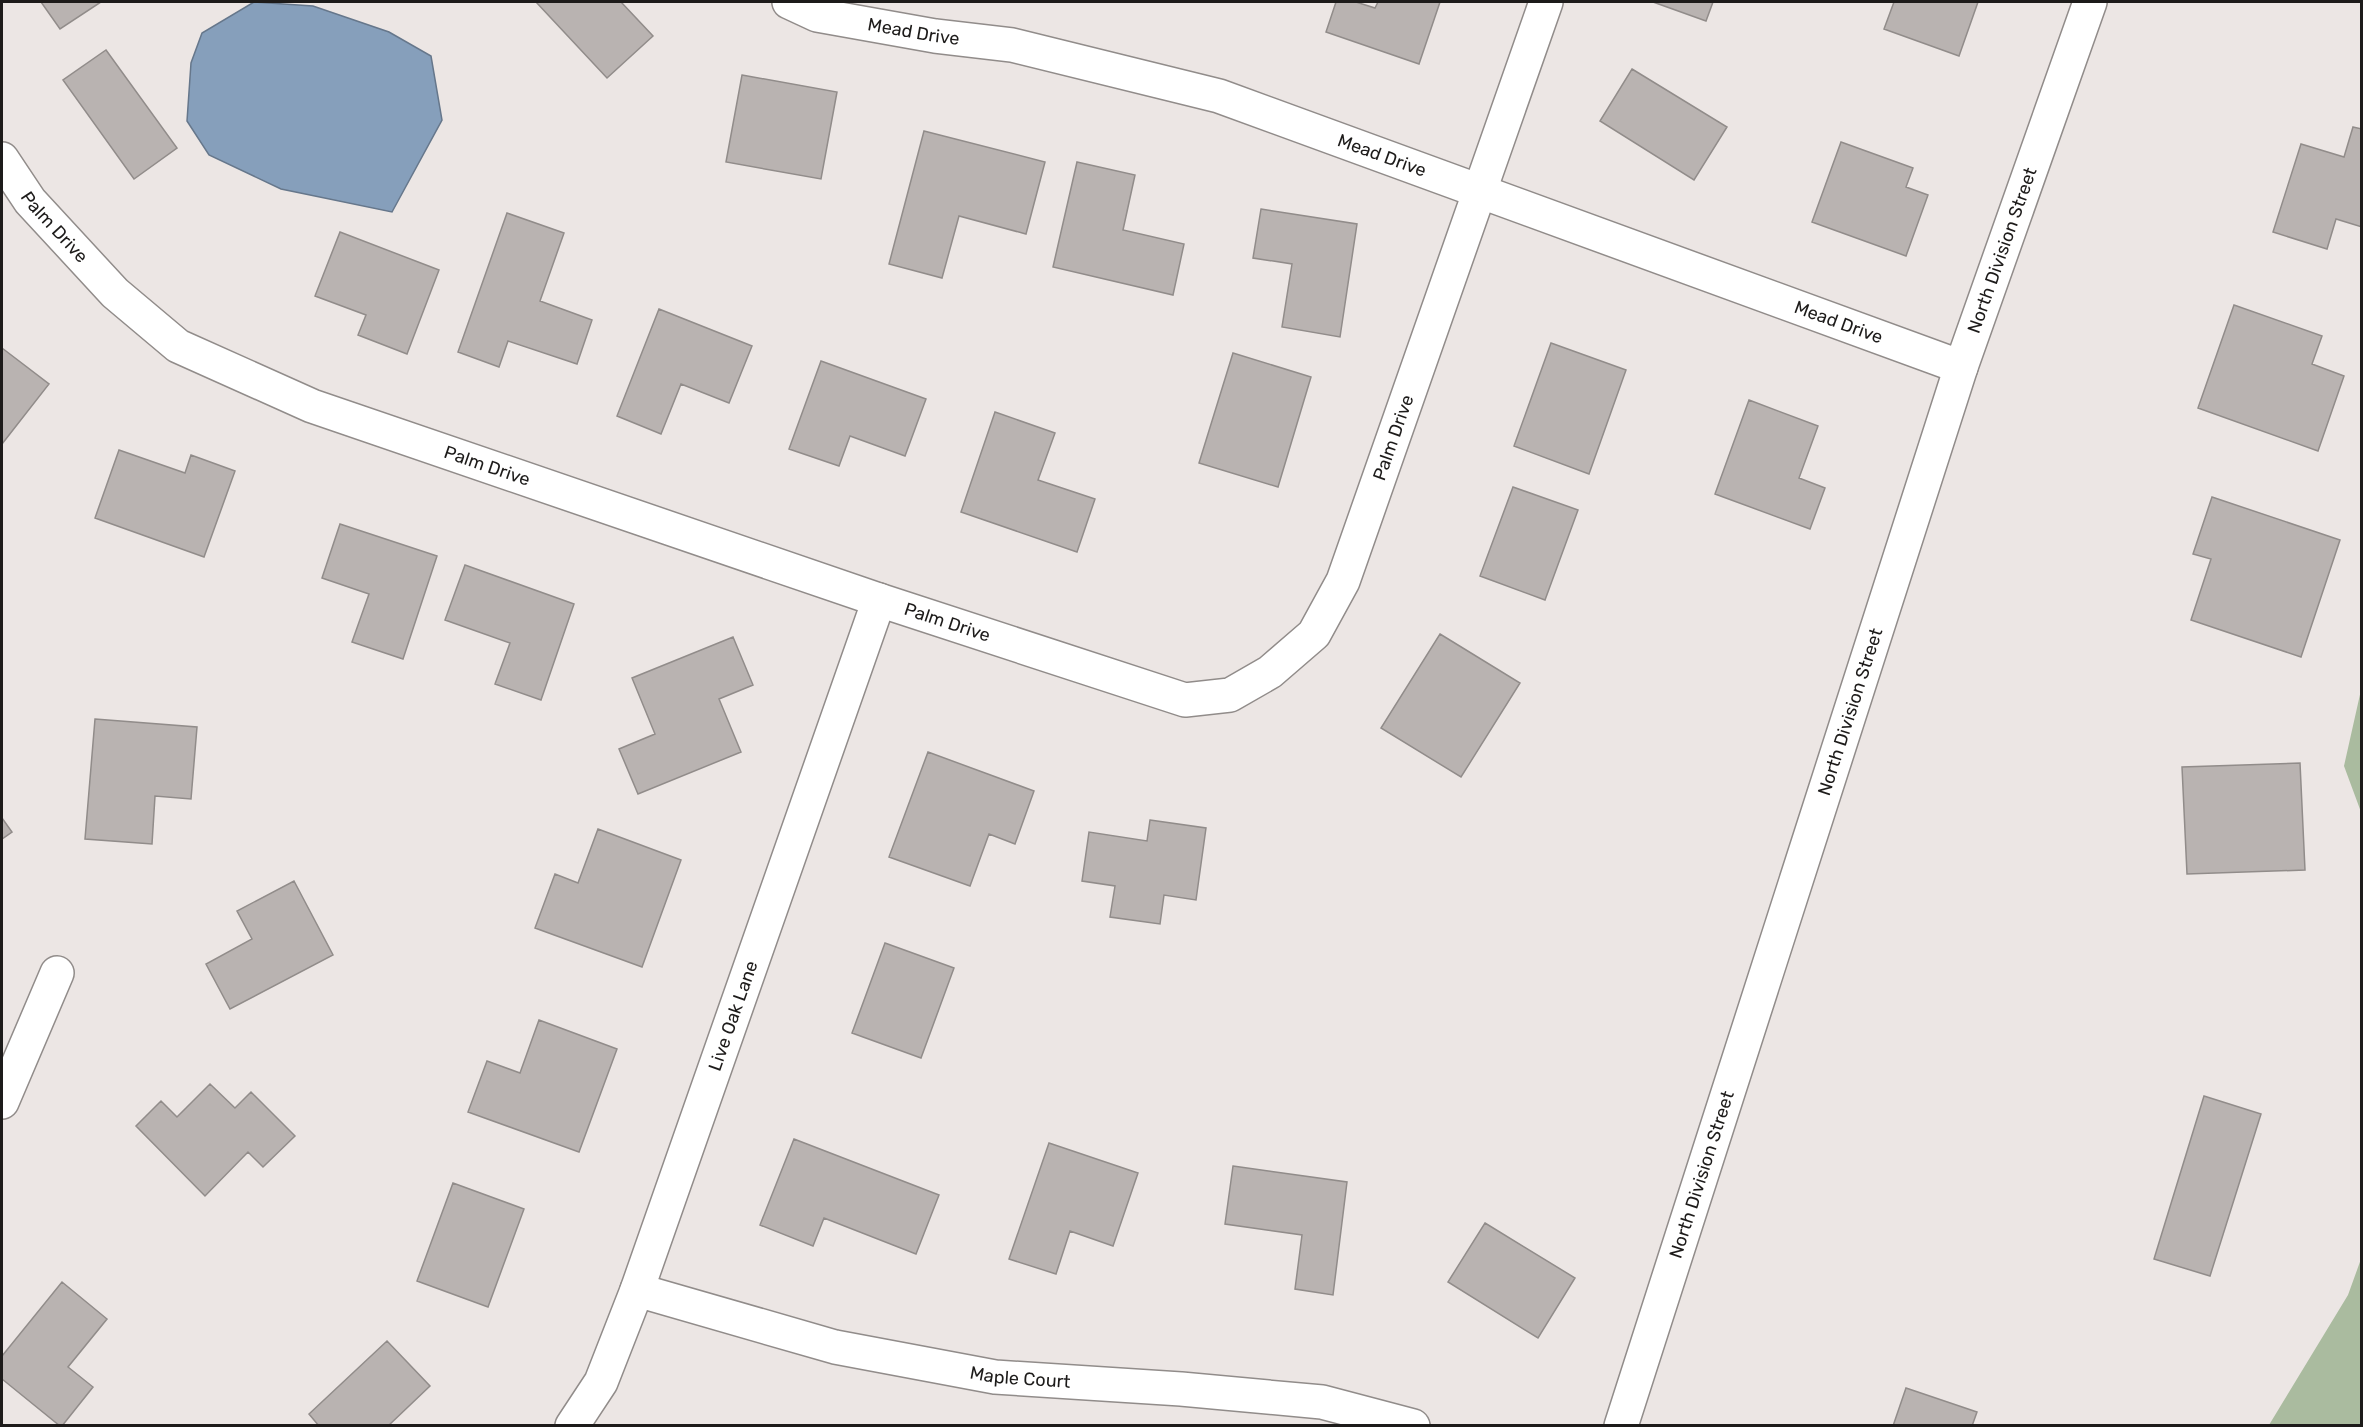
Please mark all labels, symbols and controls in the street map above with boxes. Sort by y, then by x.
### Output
street label: Mead Drive [866,13,961,50]
street label: Mead Drive [1335,129,1429,182]
street label: North Division Street [1963,164,2042,336]
street label: Palm Drive [16,187,93,267]
street label: Mead Drive [1791,296,1886,349]
street label: Palm Drive [1368,392,1418,483]
street label: Palm Drive [441,441,533,491]
street label: Palm Drive [901,598,993,647]
street label: North Division Street [1813,625,1887,798]
street label: Live Oak Lane [704,958,763,1074]
street label: North Division Street [1665,1088,1739,1261]
street label: Maple Court [968,1362,1071,1393]

